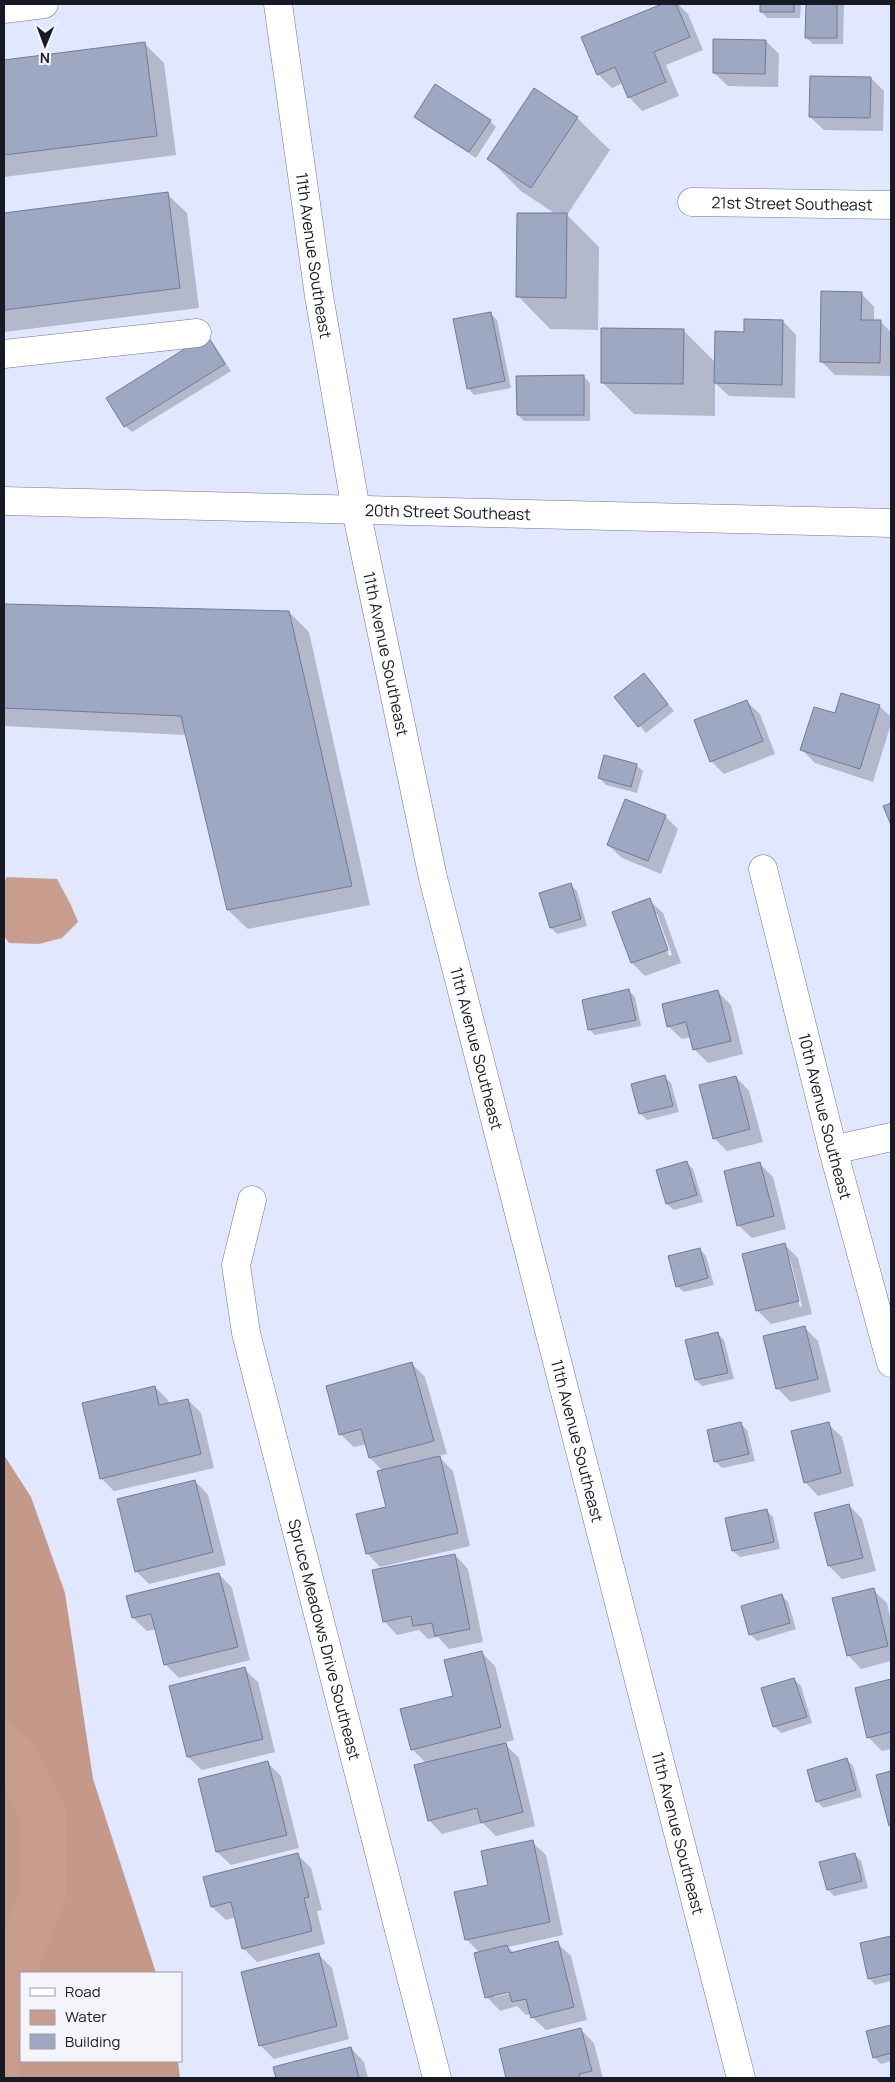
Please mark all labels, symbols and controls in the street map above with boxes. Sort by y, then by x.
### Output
north arrow [20,20,70,70]
text: N [40,49,50,68]
street label: 11th Avenue Southeast [291,171,337,340]
street label: 21st Street Southeast [711,191,873,216]
street label: 20th Street Southeast [365,499,531,525]
street label: 11th Avenue Southeast [358,570,414,738]
street label: 11th Avenue Southeast [445,965,508,1132]
street label: 10th Avenue Southeast [793,1031,857,1202]
street label: 11th Avenue Southeast [546,1357,609,1525]
street label: Spruce Meadows Drive Southeast [283,1517,366,1762]
street label: 11th Avenue Southeast [647,1749,710,1917]
legend [20,1972,182,2062]
text: Road [65,1981,101,2002]
text: Water [65,2006,107,2027]
text: Building [65,2031,120,2052]

